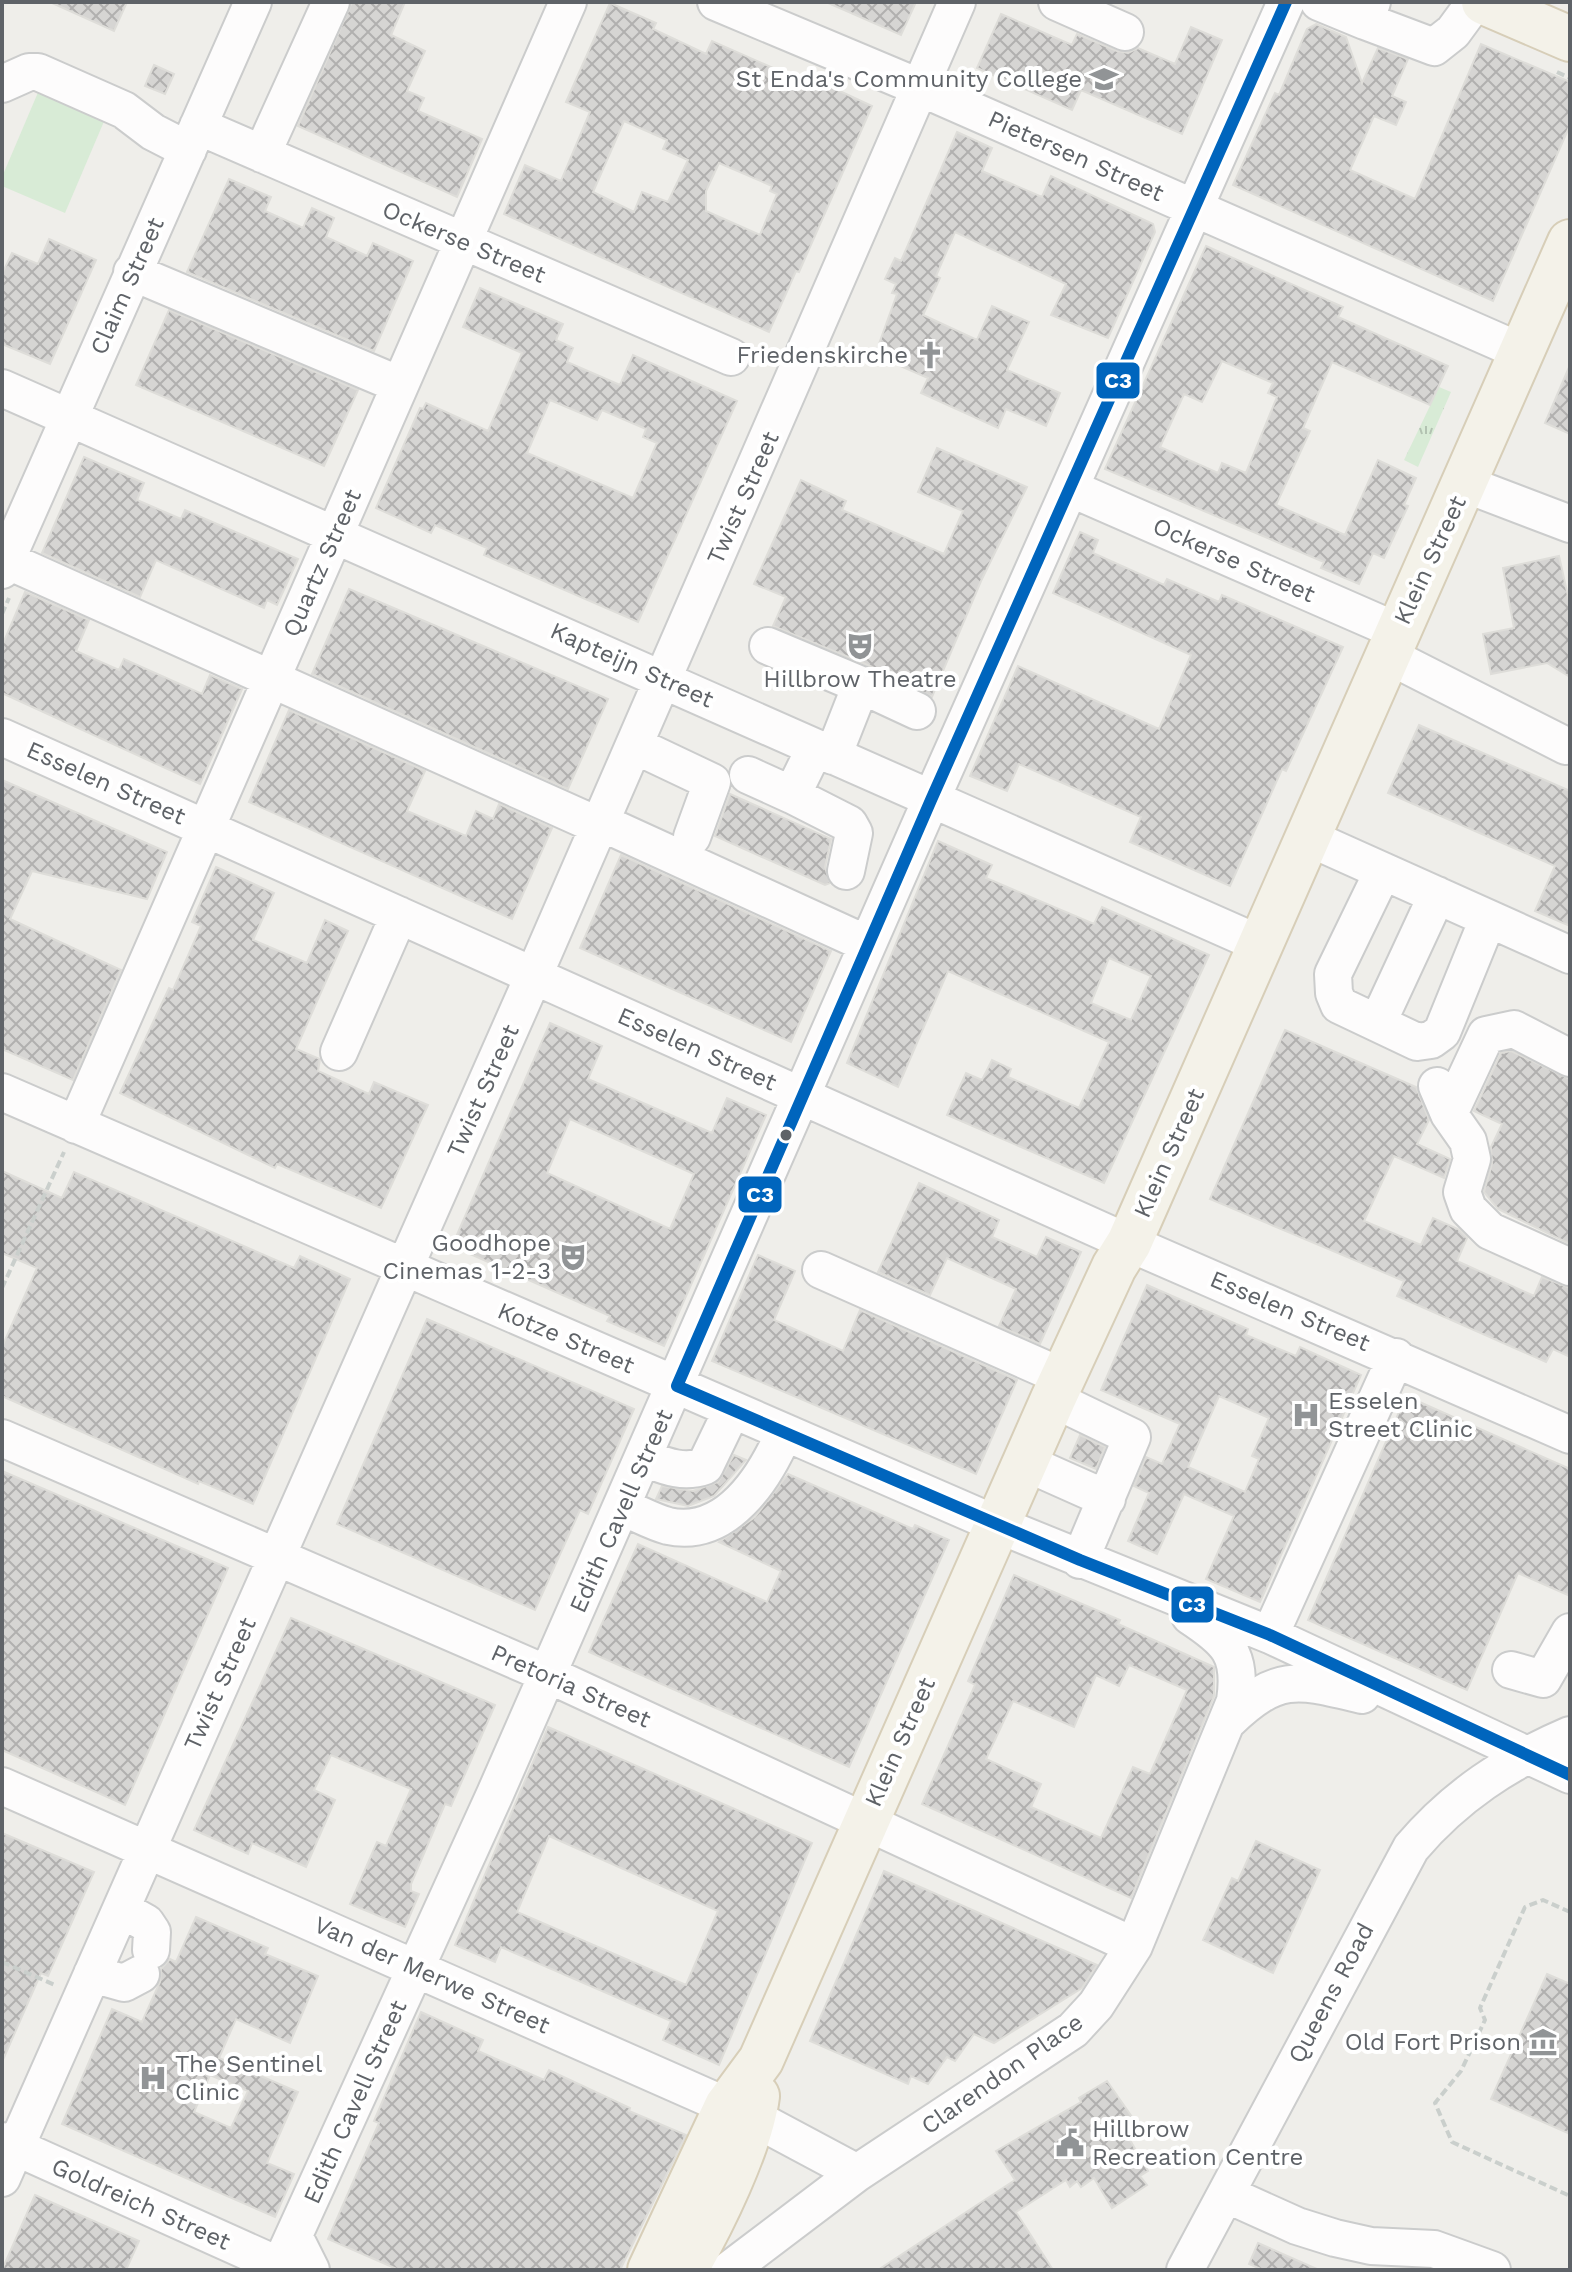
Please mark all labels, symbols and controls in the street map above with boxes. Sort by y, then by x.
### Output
school or university icon: St Enda's Community College [1089,64,1119,94]
place label: St Enda's Community College [736,65,1082,93]
street label: Pietersen Street [984,105,1168,207]
street label: Ockerse Street [378,195,550,289]
street label: Claim Street [84,213,170,359]
church icon: Friedenskirche [915,340,945,370]
place label: Friedenskirche [736,341,908,369]
line badge: C3 [1095,361,1141,400]
text: C3 [1104,368,1132,393]
street label: Twist Street [701,427,785,569]
street label: Quartz Street [277,485,367,641]
street label: Klein Street [1388,491,1472,629]
street label: Ockerse Street [1149,512,1319,608]
street label: Kapteijn Street [546,616,718,714]
theatre icon: Hillbrow Theatre [845,631,875,661]
place label: Hillbrow Theatre [763,665,957,693]
street label: Esselen Street [22,735,190,831]
street label: Esselen Street [613,1001,781,1097]
street label: Twist Street [441,1020,525,1162]
street label: Klein Street [1128,1084,1210,1222]
unlabelled marker [778,1127,794,1143]
line badge: C3 [737,1175,783,1214]
text: C3 [746,1182,774,1207]
place label: Goodhope Cinemas 1-2-3 [383,1229,551,1285]
theatre icon: Goodhope Cinemas 1-2-3 [558,1242,588,1272]
street label: Esselen Street [1206,1265,1374,1357]
street label: Kotze Street [493,1297,639,1379]
place label: Esselen Street Clinic [1328,1387,1473,1443]
hospital icon: Esselen Street Clinic [1291,1400,1321,1430]
street label: Edith Cavell Street [564,1405,678,1617]
line badge: C3 [1170,1585,1215,1624]
text: C3 [1178,1592,1206,1617]
street label: Twist Street [178,1613,262,1755]
street label: Pretoria Street [487,1638,655,1734]
street label: Klein Street [859,1673,941,1811]
street label: Van der Merwe Street [310,1910,554,2040]
street label: Queens Road [1282,1918,1380,2068]
street label: Edith Cavell Street [298,1996,412,2208]
street label: Clarendon Place [916,2008,1088,2140]
museum icon: Old Fort Prison [1528,2027,1558,2057]
place label: Old Fort Prison [1345,2028,1521,2056]
place label: The Sentinel Clinic [175,2050,323,2106]
hospital icon: The Sentinel Clinic [138,2063,168,2093]
place label: Hillbrow Recreation Centre [1092,2115,1303,2171]
public building icon: Hillbrow Recreation Centre [1055,2128,1085,2158]
street label: Goldreich Street [47,2152,235,2256]

